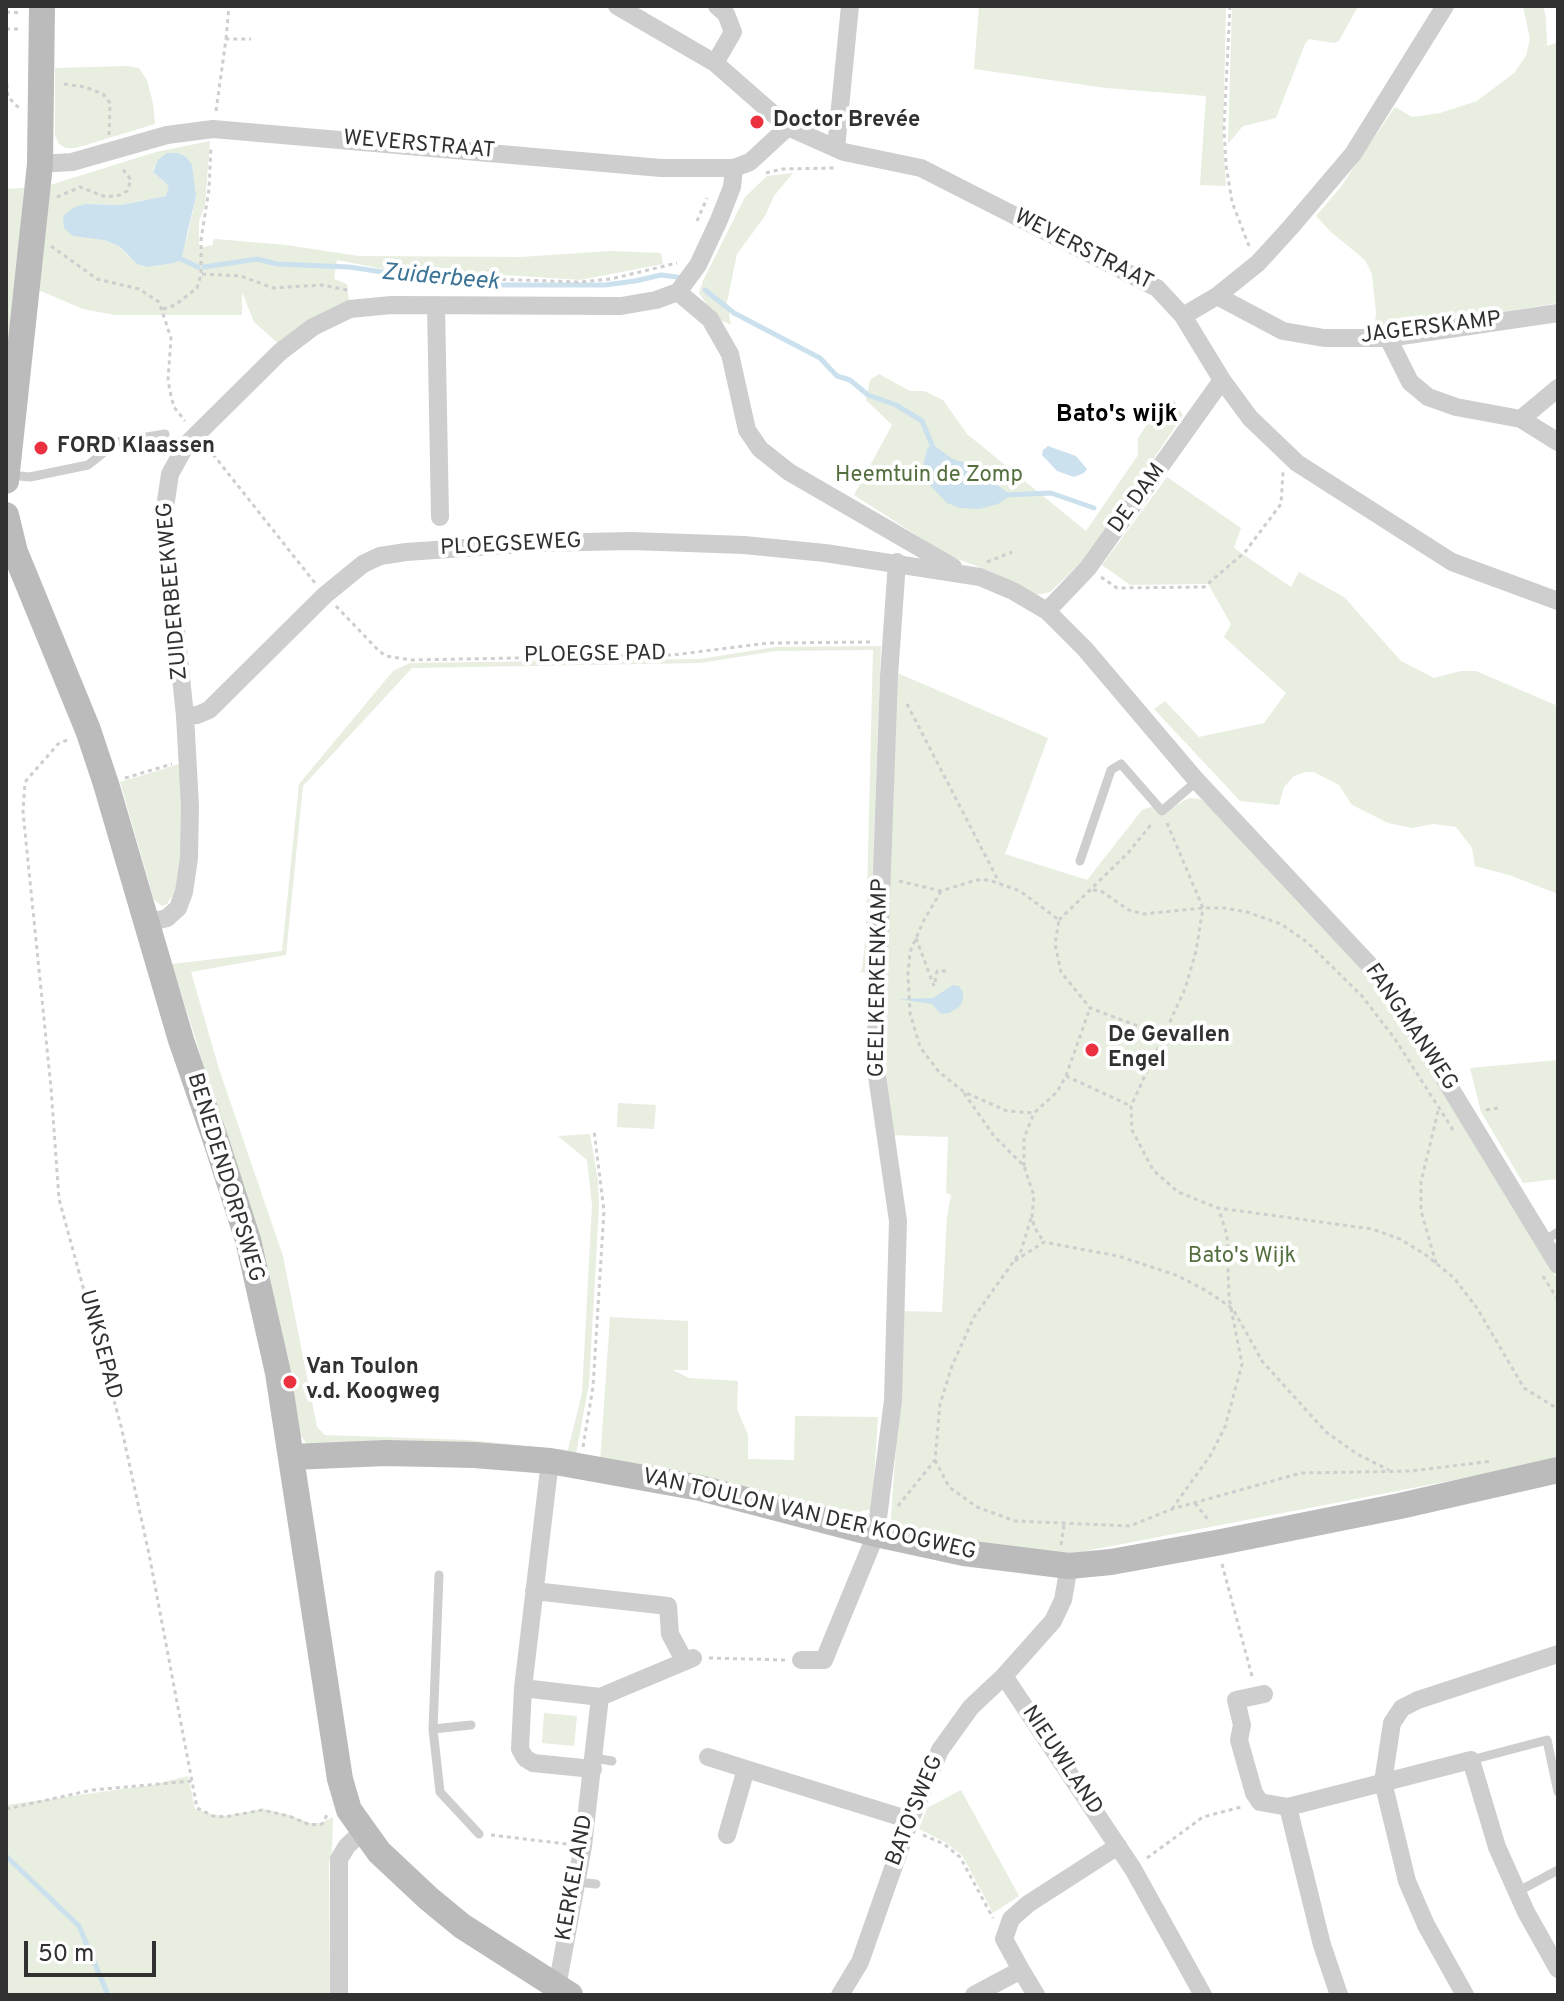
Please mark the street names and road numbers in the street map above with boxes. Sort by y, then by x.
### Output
street label: WEVERSTRAAT [342,126,496,166]
street label: WEVERSTRAAT [1009,205,1157,297]
street label: JAGERSKAMP [1359,307,1503,351]
street label: DE DAM [1104,459,1172,539]
street label: ZUIDERBEEKWEG [153,501,195,681]
street label: PLOEGSEWEG [440,529,582,563]
street label: PLOEGSE PAD [524,642,666,670]
street label: GEELKERKENKAMP [865,878,895,1078]
street label: FANGMANWEG [1358,959,1462,1097]
street label: BENEDENDORPSWEG [180,1070,268,1286]
street label: UNKSEPAD [72,1288,126,1402]
street label: VAN TOULON VAN DER KOOGWEG [640,1465,978,1567]
street label: NIEUWLAND [1015,1701,1107,1821]
street label: BATO'SWEG [882,1752,950,1870]
street label: KERKELAND [552,1813,600,1943]

